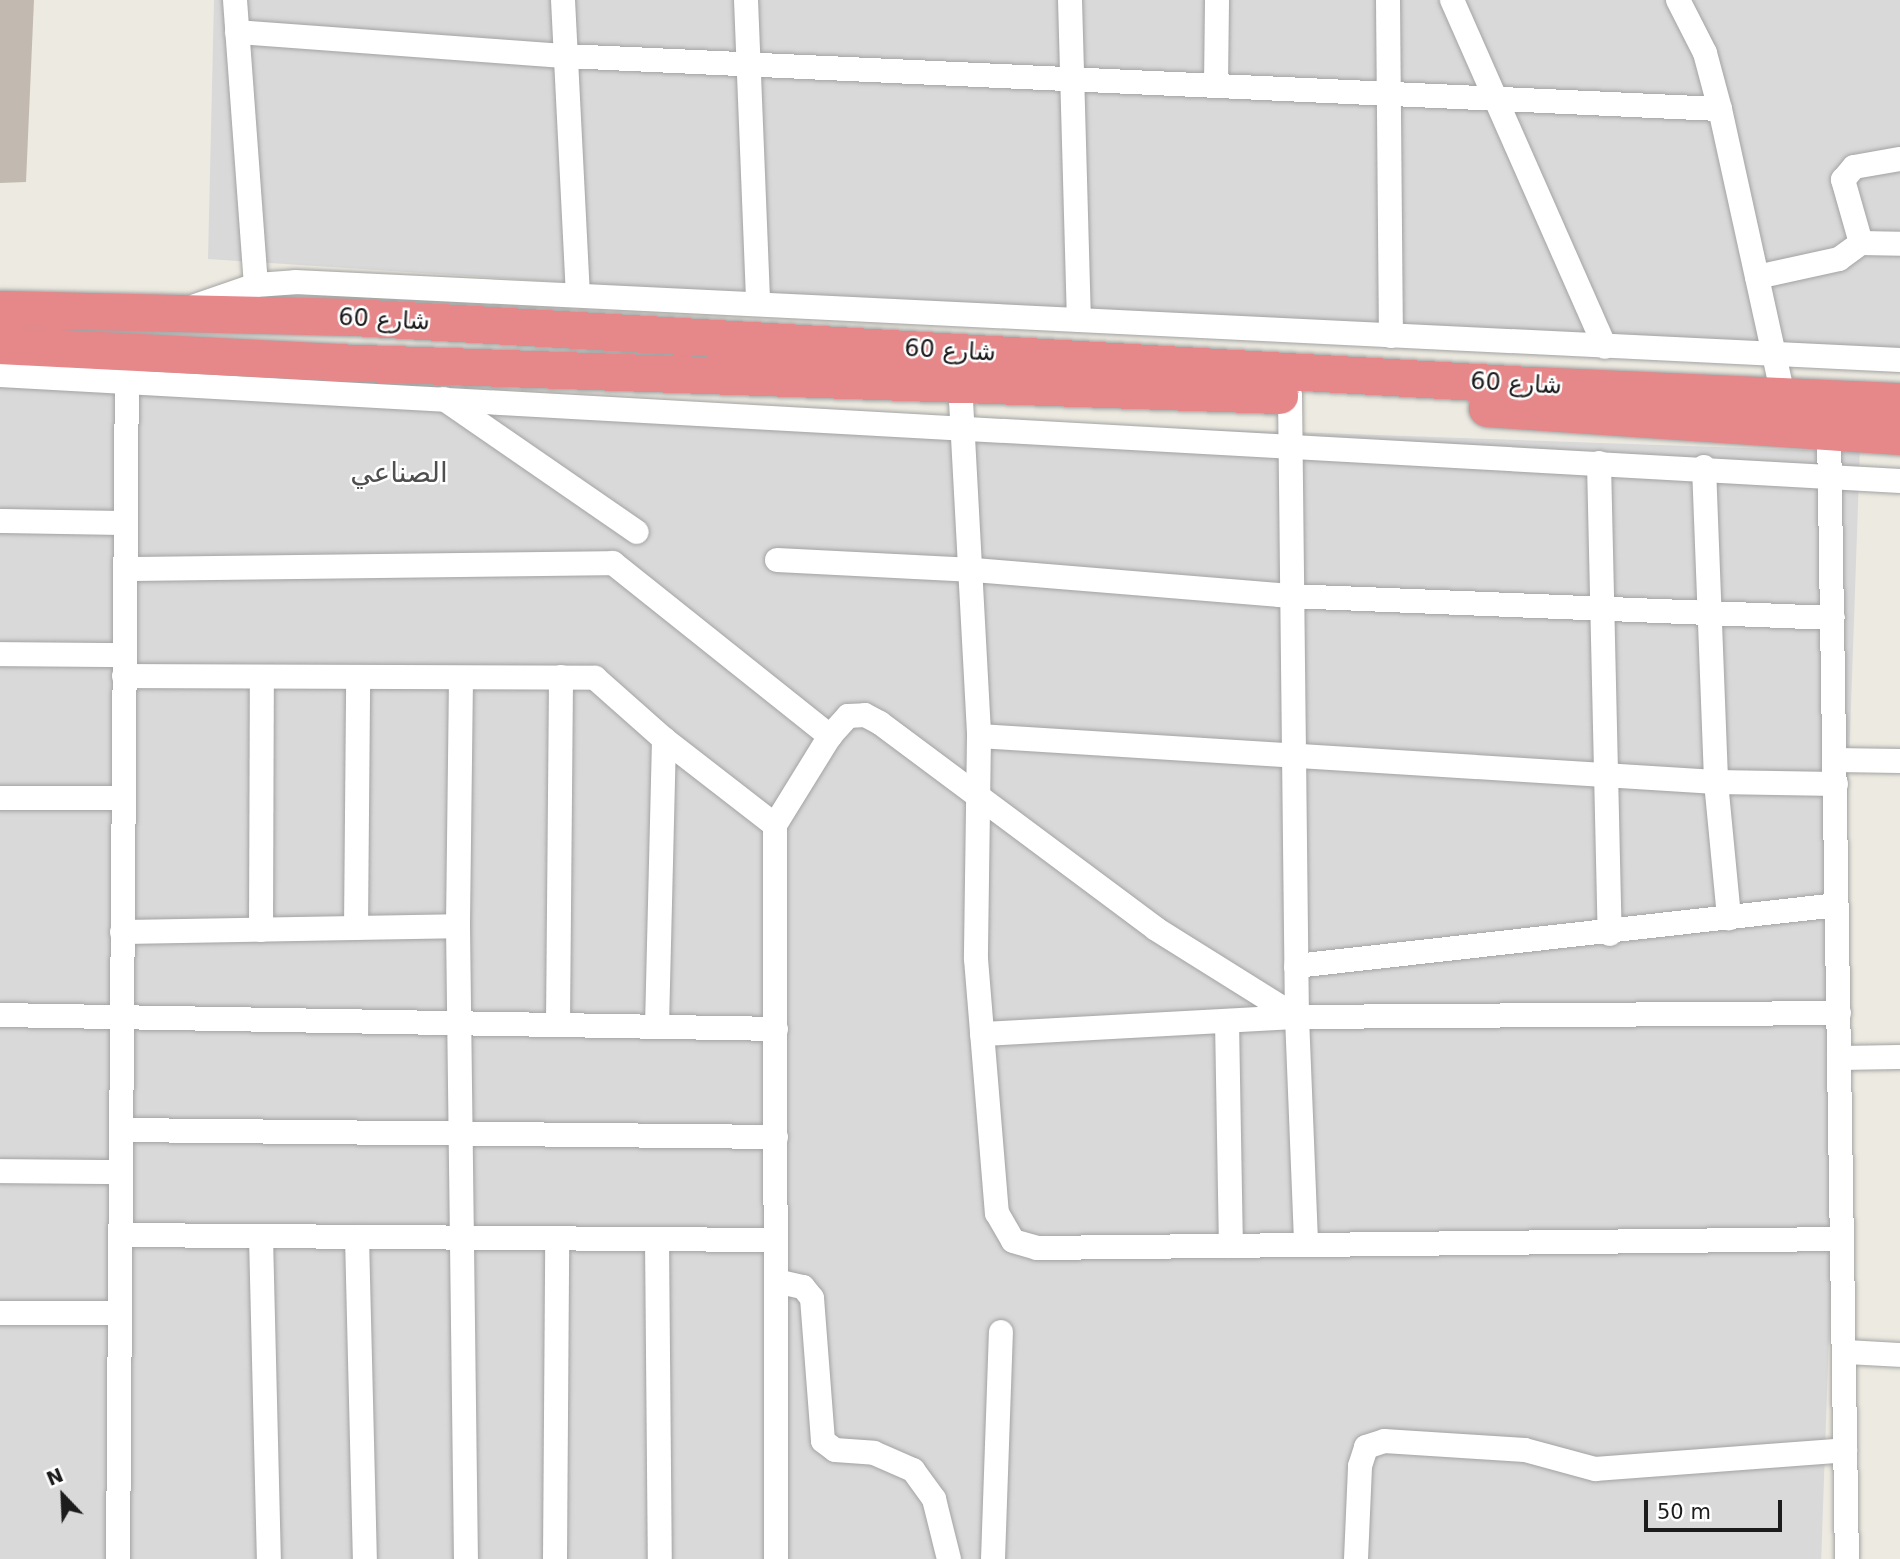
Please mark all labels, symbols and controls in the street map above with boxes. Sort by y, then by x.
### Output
street label: شارع 60 [338,303,430,337]
street label: شارع 60 [904,334,996,368]
street label: شارع 60 [1470,367,1562,401]
district label: الصناعي [350,456,448,490]
north arrow [28,1461,98,1531]
text: N [43,1463,66,1490]
scale bar [1648,1486,1786,1530]
text: 50 m [1657,1500,1711,1524]

